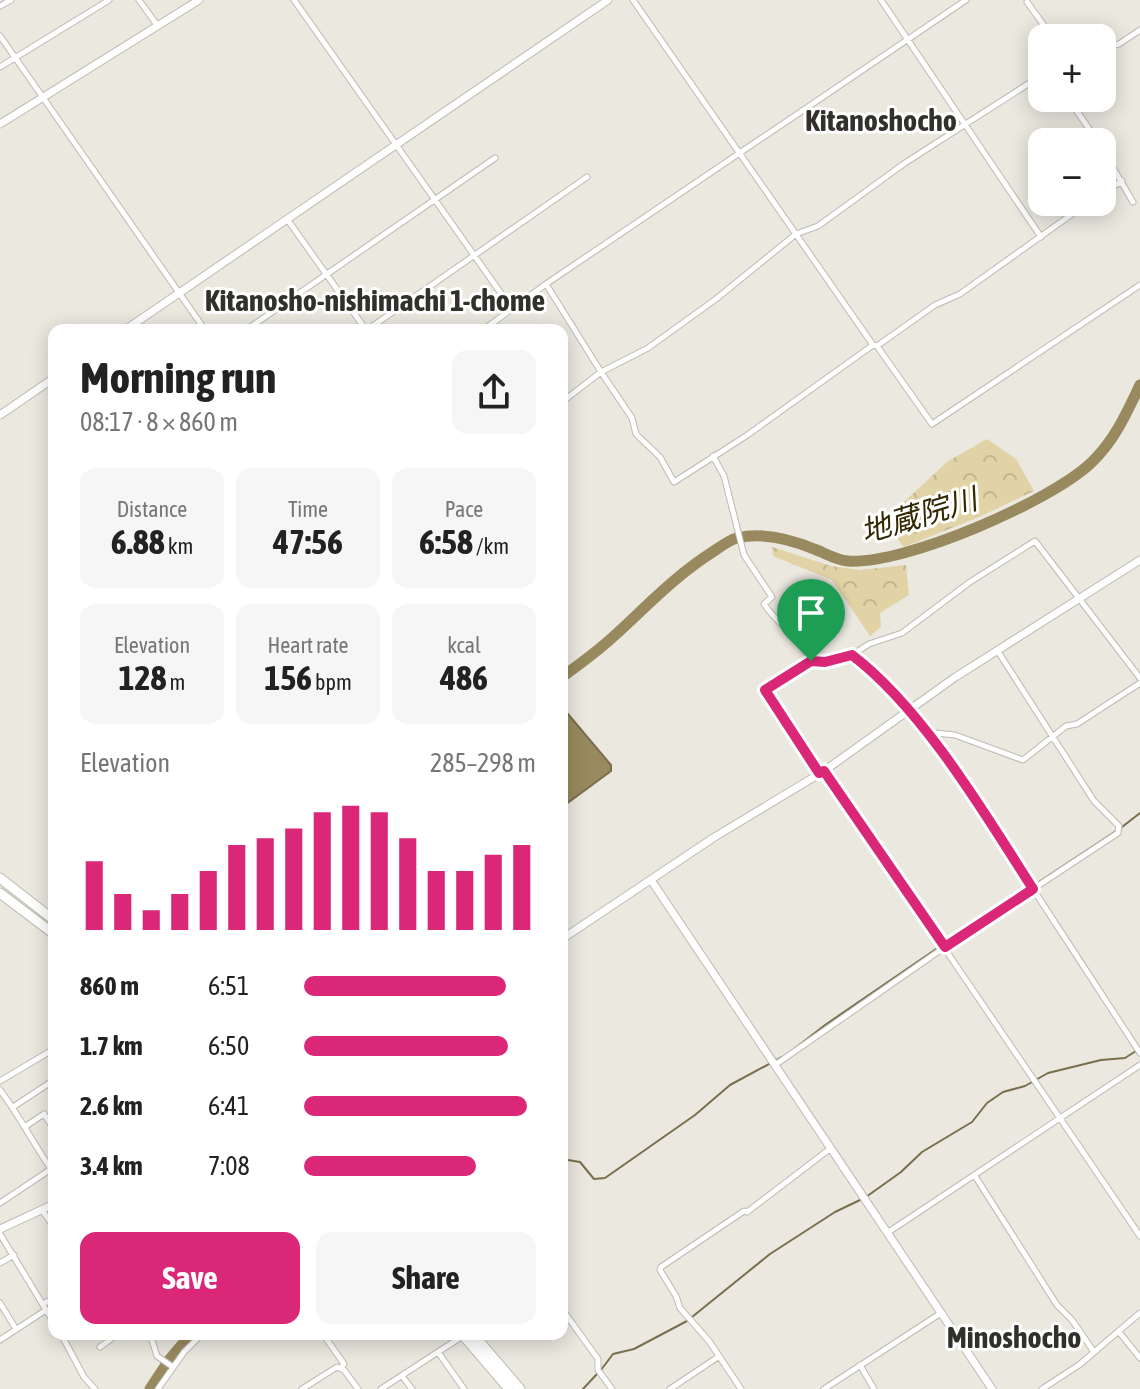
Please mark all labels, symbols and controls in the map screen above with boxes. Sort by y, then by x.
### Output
map controls [1028,24,1116,216]
button: + [1028,24,1116,112]
district label: Kitanoshocho [805,103,957,137]
button: − [1028,128,1116,216]
district label: Kitanosho-nishimachi 1-chome [205,283,545,317]
button: share [452,350,536,434]
text: Morning run [80,352,276,402]
text: 08:17 · 8 × 860 m [80,407,238,437]
water label: 地蔵院川 [856,480,984,549]
text: Distance [117,496,187,522]
text: Time [288,496,328,522]
text: Pace [445,496,483,522]
text: 6.88 [111,522,165,561]
text: 47:56 [273,522,343,561]
text: 6:58 [419,522,473,561]
text: km [165,533,193,559]
text: /km [473,533,509,559]
pin [777,579,845,661]
icon: arrive [789,591,833,635]
text: Elevation [114,632,190,658]
text: Heart rate [267,632,349,658]
text: kcal [447,632,481,658]
text: 128 [119,658,167,697]
text: 156 [264,658,312,697]
text: 486 [440,658,488,697]
text: m [167,669,185,695]
text: bpm [312,669,352,695]
text: Elevation [80,748,170,778]
text: 285–298 m [430,748,536,778]
text: 860 m [80,971,139,1001]
text: 6:51 [208,971,249,1001]
text: 1.7 km [80,1031,143,1061]
text: 6:50 [208,1031,249,1061]
text: 2.6 km [80,1091,143,1121]
text: 6:41 [208,1091,249,1121]
text: 3.4 km [80,1151,143,1181]
text: 7:08 [208,1151,250,1181]
button: Save [80,1232,300,1324]
button: Share [316,1232,536,1324]
district label: Minoshocho [947,1320,1081,1354]

